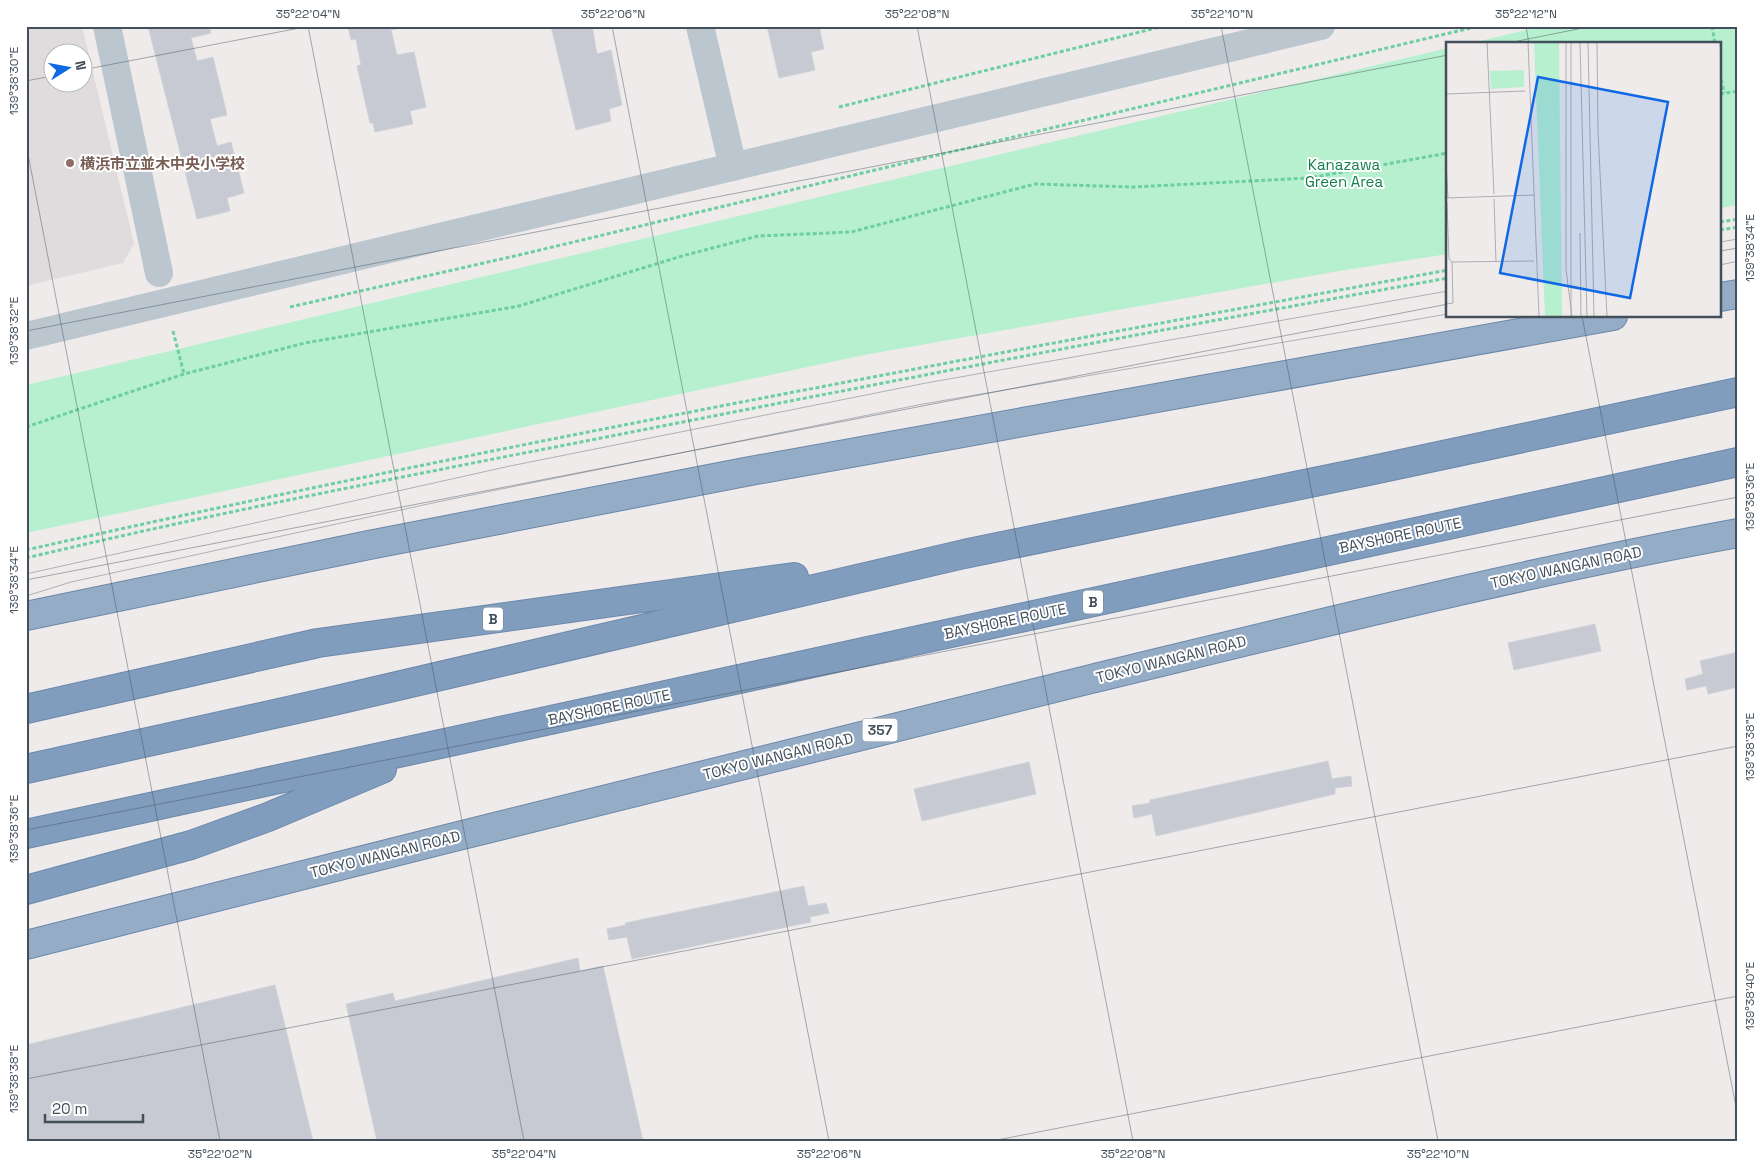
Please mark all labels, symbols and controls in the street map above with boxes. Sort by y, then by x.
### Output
text: 35°22'04"N [276,6,340,22]
text: 35°22'06"N [581,6,645,22]
text: 35°22'08"N [885,6,949,22]
text: 35°22'10"N [1191,6,1253,22]
text: 35°22'12"N [1495,6,1557,22]
north arrow [42,42,92,92]
inset map [1446,42,1722,318]
text: 139°38'30"E [6,46,22,115]
text: N [71,59,90,72]
place label: 横浜市立並木中央小学校 [80,154,245,173]
park label: Kanazawa Green Area [1305,155,1383,191]
marker: 横浜市立並木中央小学校 [64,157,76,169]
text: 139°38'34"E [1742,214,1758,282]
text: 139°38'32"E [6,297,22,365]
text: 139°38'36"E [1742,463,1758,531]
street label: BAYSHORE ROUTE [1337,513,1463,557]
street label: TOKYO WANGAN ROAD [1489,542,1643,592]
text: 139°38'34"E [6,546,22,614]
road number: B [1083,590,1103,614]
street label: BAYSHORE ROUTE [942,599,1068,643]
road number: B [483,608,503,630]
street label: TOKYO WANGAN ROAD [1094,631,1248,687]
street label: BAYSHORE ROUTE [546,685,672,729]
text: 139°38'38"E [1742,713,1758,781]
road number: 357 [862,718,898,742]
street label: TOKYO WANGAN ROAD [701,728,855,784]
text: 139°38'36"E [6,795,22,863]
street label: TOKYO WANGAN ROAD [308,826,462,882]
text: 139°38'40"E [1742,962,1758,1030]
text: 139°38'38"E [6,1045,22,1113]
scale bar [45,1092,142,1124]
text: 20 m [52,1099,87,1118]
text: 35°22'02"N [188,1146,252,1162]
text: 35°22'04"N [492,1146,556,1162]
text: 35°22'06"N [797,1146,861,1162]
text: 35°22'08"N [1101,1146,1165,1162]
text: 35°22'10"N [1407,1146,1469,1162]

